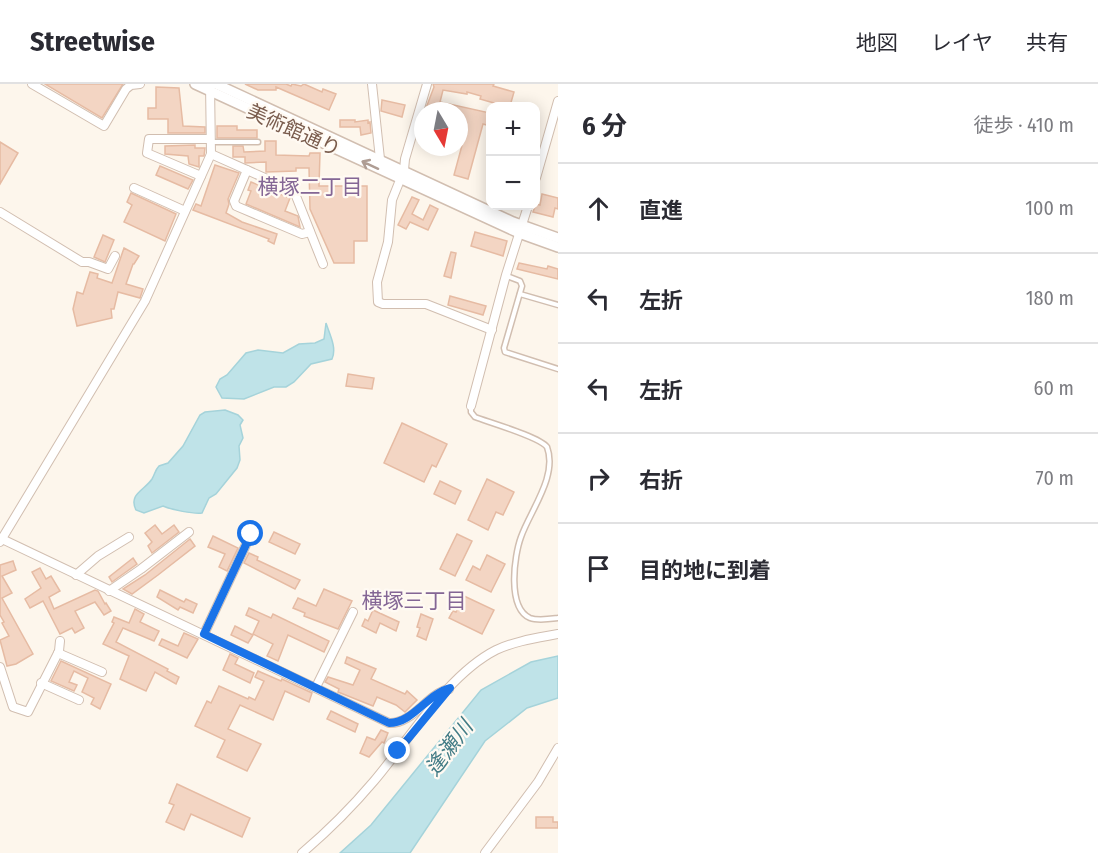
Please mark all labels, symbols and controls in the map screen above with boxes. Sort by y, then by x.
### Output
text: Streetwise [30,25,155,58]
text: 地図 [856,30,898,56]
text: レイヤ [931,30,993,56]
text: 共有 [1026,30,1068,56]
street label: 美術館通り [243,99,345,161]
north arrow [414,102,468,156]
map controls [486,102,540,210]
button: + [486,102,540,156]
text: 6 分 [582,111,627,142]
text: 徒歩 · 410 m [973,113,1074,137]
button: − [486,156,540,210]
one-way arrow [361,158,379,170]
district label: 横塚二丁目 [258,174,363,200]
icon: ahead [582,192,615,225]
text: 100 m [1025,196,1074,220]
text: 直進 [639,197,683,224]
icon: left [582,282,615,315]
text: 180 m [1026,286,1074,310]
text: 左折 [639,287,683,314]
icon: left [582,372,615,405]
text: 60 m [1034,376,1074,400]
text: 左折 [639,377,683,404]
icon: right [582,462,615,495]
text: 70 m [1036,466,1074,490]
text: 右折 [639,467,683,494]
route start [237,520,263,546]
icon: arrive [582,552,615,585]
text: 目的地に到着 [639,557,771,584]
district label: 横塚三丁目 [362,588,467,614]
water label: 逢瀬川 [420,713,480,781]
route end [384,737,410,763]

